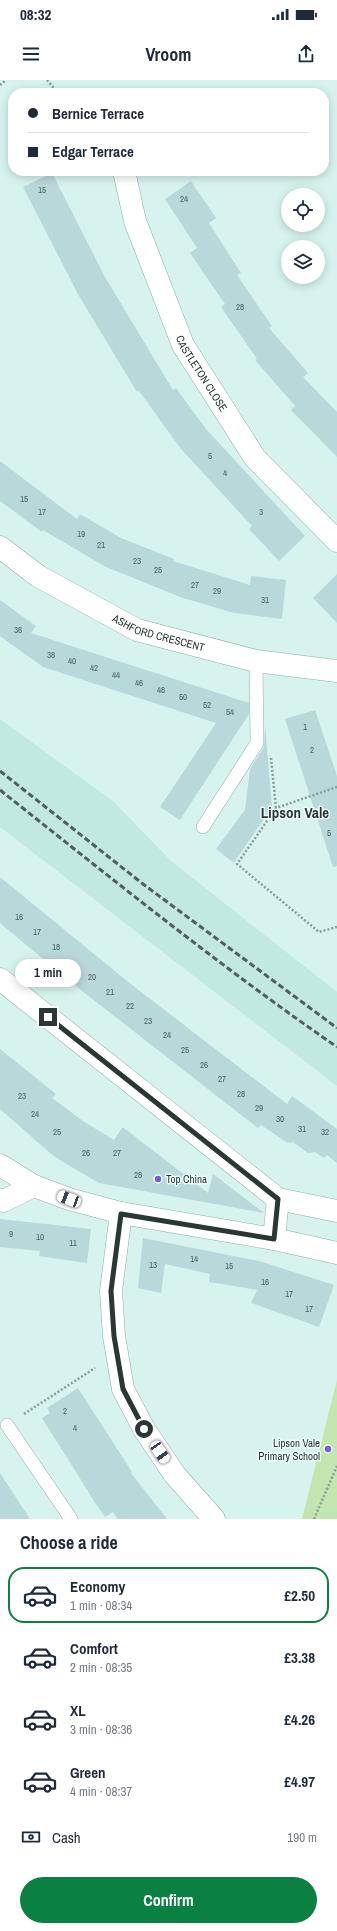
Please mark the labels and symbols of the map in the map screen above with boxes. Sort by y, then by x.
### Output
house number: 15 [38,184,46,196]
house number: 24 [180,193,188,205]
house number: 28 [236,301,244,313]
street label: CASTLETON CLOSE [173,333,231,414]
house number: 5 [208,450,212,462]
house number: 4 [223,467,227,479]
house number: 15 [20,493,28,505]
house number: 17 [38,506,46,518]
house number: 3 [259,506,263,518]
house number: 19 [77,528,85,540]
house number: 21 [97,539,105,551]
house number: 23 [133,555,141,567]
house number: 25 [154,564,162,576]
house number: 27 [191,579,199,591]
house number: 29 [213,585,221,597]
house number: 31 [261,594,269,606]
street label: ASHFORD CRESCENT [109,611,207,654]
house number: 36 [14,624,22,636]
house number: 38 [47,649,55,661]
house number: 40 [68,655,76,667]
house number: 42 [90,662,98,674]
house number: 44 [112,669,120,681]
house number: 46 [135,677,143,689]
house number: 48 [157,684,165,696]
house number: 50 [179,691,187,703]
house number: 52 [203,699,211,711]
house number: 54 [226,706,234,718]
house number: 1 [303,721,307,733]
house number: 2 [310,744,314,756]
district label: Lipson Vale [261,802,329,823]
house number: 5 [327,827,331,839]
house number: 16 [15,911,23,923]
house number: 17 [33,926,41,938]
house number: 18 [52,941,60,953]
callout: 1 min [15,959,81,987]
house number: 20 [88,971,96,983]
house number: 21 [106,986,114,998]
house number: 22 [126,1000,134,1012]
route end [39,1008,57,1026]
house number: 23 [144,1015,152,1027]
house number: 24 [163,1029,171,1041]
house number: 25 [181,1044,189,1056]
house number: 26 [200,1059,208,1071]
house number: 27 [218,1073,226,1085]
house number: 28 [237,1088,245,1100]
house number: 23 [18,1090,26,1102]
house number: 29 [255,1102,263,1114]
house number: 24 [31,1108,39,1120]
house number: 30 [276,1113,284,1125]
house number: 31 [298,1123,306,1135]
house number: 25 [53,1126,61,1138]
house number: 32 [321,1126,329,1138]
house number: 26 [82,1147,90,1159]
house number: 27 [113,1147,121,1159]
house number: 28 [134,1169,142,1181]
place label: Top China [166,1172,207,1186]
marker: Top China [153,1174,163,1184]
car [56,1189,82,1209]
house number: 9 [9,1228,13,1240]
house number: 10 [36,1231,44,1243]
house number: 11 [69,1237,77,1249]
house number: 14 [190,1253,198,1265]
house number: 13 [149,1259,157,1271]
house number: 15 [225,1260,233,1272]
house number: 16 [261,1276,269,1288]
house number: 17 [285,1288,293,1300]
house number: 17 [305,1303,313,1315]
house number: 2 [63,1405,67,1417]
route start [135,1420,153,1438]
house number: 4 [73,1422,77,1434]
place label: Lipson Vale Primary School [258,1436,320,1463]
car [148,1439,172,1465]
marker: Lipson Vale Primary School [323,1444,333,1454]

